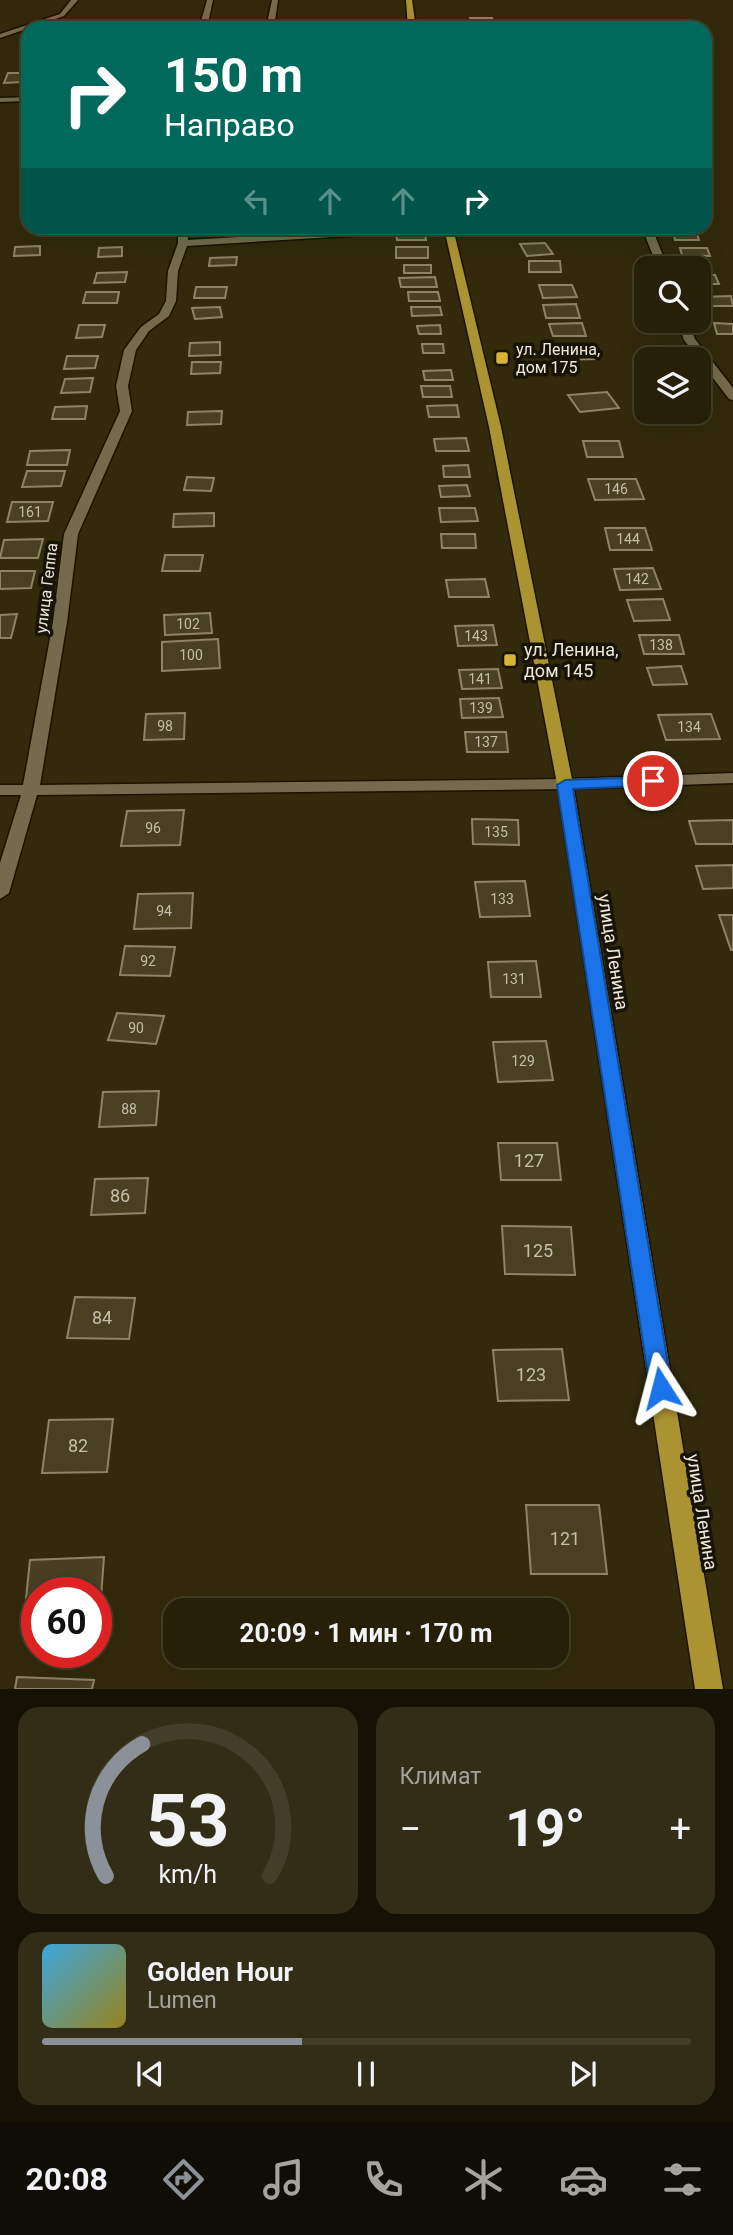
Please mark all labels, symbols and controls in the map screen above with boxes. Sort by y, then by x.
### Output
text: 150 m [164,47,303,104]
icon: right [49,49,140,140]
text: Направо [164,106,295,144]
icon: left [238,182,276,220]
icon: ahead [311,182,349,220]
icon: ahead [384,182,422,220]
icon: right [457,182,495,220]
map controls [634,256,711,424]
button: search [634,256,711,333]
place label: ул. Ленина, дом 175 [516,340,600,377]
button: layers [634,347,711,424]
marker: ул. Ленина, дом 175 [494,350,510,366]
house number: 146 [604,481,628,497]
house number: 161 [18,504,42,520]
house number: 144 [616,531,640,547]
street label: улица Геппа [32,542,61,634]
house number: 142 [625,571,649,587]
house number: 102 [176,616,200,632]
house number: 143 [464,628,488,644]
house number: 138 [649,637,673,653]
place label: ул. Ленина, дом 145 [524,639,619,681]
house number: 100 [179,647,203,663]
marker: ул. Ленина, дом 145 [502,652,518,668]
house number: 141 [468,671,492,687]
house number: 139 [469,700,493,716]
house number: 98 [157,718,173,734]
house number: 134 [677,719,701,735]
house number: 137 [474,734,498,750]
pin [623,751,683,811]
icon: arrive [634,762,672,800]
house number: 96 [145,820,161,836]
house number: 135 [484,824,508,840]
house number: 133 [490,891,514,907]
street label: улица Ленина [594,892,633,1011]
house number: 94 [156,903,172,919]
house number: 92 [140,953,156,969]
house number: 131 [502,971,526,987]
house number: 90 [128,1020,144,1036]
house number: 129 [511,1053,535,1069]
house number: 88 [121,1101,137,1117]
house number: 127 [514,1150,544,1171]
house number: 86 [110,1185,130,1206]
house number: 125 [523,1240,553,1261]
house number: 84 [92,1307,112,1328]
position arrow [624,1351,698,1425]
house number: 123 [516,1364,546,1385]
house number: 82 [68,1435,88,1456]
street label: улица Ленина [683,1452,722,1571]
house number: 121 [550,1528,580,1549]
speed limit sign: 60 [21,1577,112,1668]
text: 20:09 · 1 мин · 170 m [240,1618,492,1648]
text: Климат [400,1763,481,1790]
text: 53 [146,1779,230,1865]
text: 19° [505,1798,585,1859]
text: − [400,1807,421,1851]
text: + [669,1807,691,1851]
text: km/h [158,1860,217,1889]
text: Golden Hour [147,1957,293,1987]
text: Lumen [147,1987,217,2014]
icon: previous [131,2055,169,2093]
icon: pause [347,2055,385,2093]
icon: next [564,2055,602,2093]
icon: directions [159,2155,208,2204]
icon: music [259,2155,308,2204]
icon: phone [359,2155,408,2204]
icon: climate [459,2155,508,2204]
icon: car [559,2155,608,2204]
icon: filters [658,2155,707,2204]
text: 20:08 [25,2160,108,2198]

